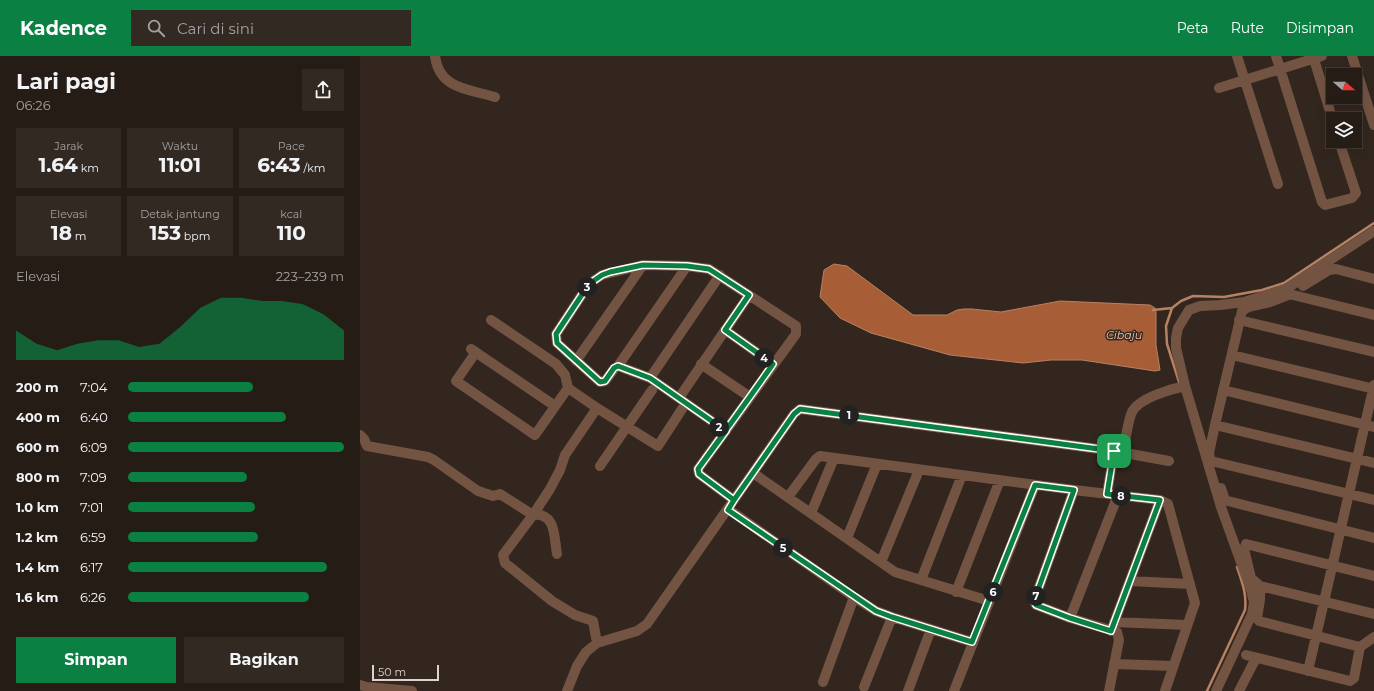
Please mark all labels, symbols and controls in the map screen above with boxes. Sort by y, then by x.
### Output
search box [131,10,411,46]
text: Kadence [20,17,107,40]
icon: search [145,17,167,39]
text: Cari di sini [177,19,254,38]
text: Peta [1177,19,1209,37]
text: Rute [1231,19,1264,37]
text: Disimpan [1286,19,1354,37]
text: Lari pagi [16,68,116,95]
north arrow [1326,68,1362,104]
map controls [1326,68,1362,148]
button: share [302,69,344,111]
text: 06:26 [16,97,51,113]
button: layers [1326,112,1362,148]
text: Jarak [54,139,83,153]
text: Waktu [162,139,198,153]
text: Pace [278,139,305,153]
text: 1.64 [38,153,78,177]
text: 11:01 [159,153,201,177]
text: 6:43 [257,153,301,177]
text: km [78,161,99,175]
text: /km [301,161,325,175]
text: Elevasi [50,207,87,221]
text: Detak jantung [140,207,220,221]
text: kcal [280,207,302,221]
text: 18 [51,221,72,245]
text: 153 [150,221,181,245]
text: 110 [277,221,306,245]
text: m [72,229,86,243]
text: bpm [181,229,210,243]
text: Elevasi [16,268,60,284]
text: 223–239 m [276,268,344,284]
pin: 3 [577,277,597,297]
text: 3 [584,280,590,294]
water label: Cibaju [1106,328,1142,342]
pin: 4 [754,348,774,368]
text: 4 [760,351,768,365]
text: 200 m [16,379,59,395]
text: 7:04 [80,379,107,395]
pin: 1 [839,405,859,425]
text: 1 [847,408,851,422]
text: 400 m [16,409,60,425]
text: 6:40 [80,409,108,425]
pin: 2 [709,417,729,437]
text: 2 [716,420,722,434]
pin [1097,434,1131,468]
text: 600 m [16,439,59,455]
text: 6:09 [80,439,107,455]
icon: arrive [1103,440,1125,462]
text: 800 m [16,469,60,485]
text: 7:09 [80,469,107,485]
pin: 8 [1111,486,1131,506]
text: 8 [1117,489,1125,503]
text: 1.0 km [16,499,59,515]
text: 7:01 [80,499,103,515]
text: 1.2 km [16,529,58,545]
text: 6:59 [80,529,106,545]
pin: 5 [773,538,793,558]
text: 5 [780,541,786,555]
text: 1.4 km [16,559,59,575]
text: 6:17 [80,559,103,575]
pin: 6 [983,582,1003,602]
text: 6 [989,585,997,599]
pin: 7 [1026,586,1046,606]
text: 1.6 km [16,589,58,605]
text: 6:26 [80,589,106,605]
text: 7 [1033,589,1039,603]
button: Simpan [16,637,176,683]
button: Bagikan [184,637,344,683]
scale bar [372,663,439,682]
text: 50 m [378,665,406,679]

